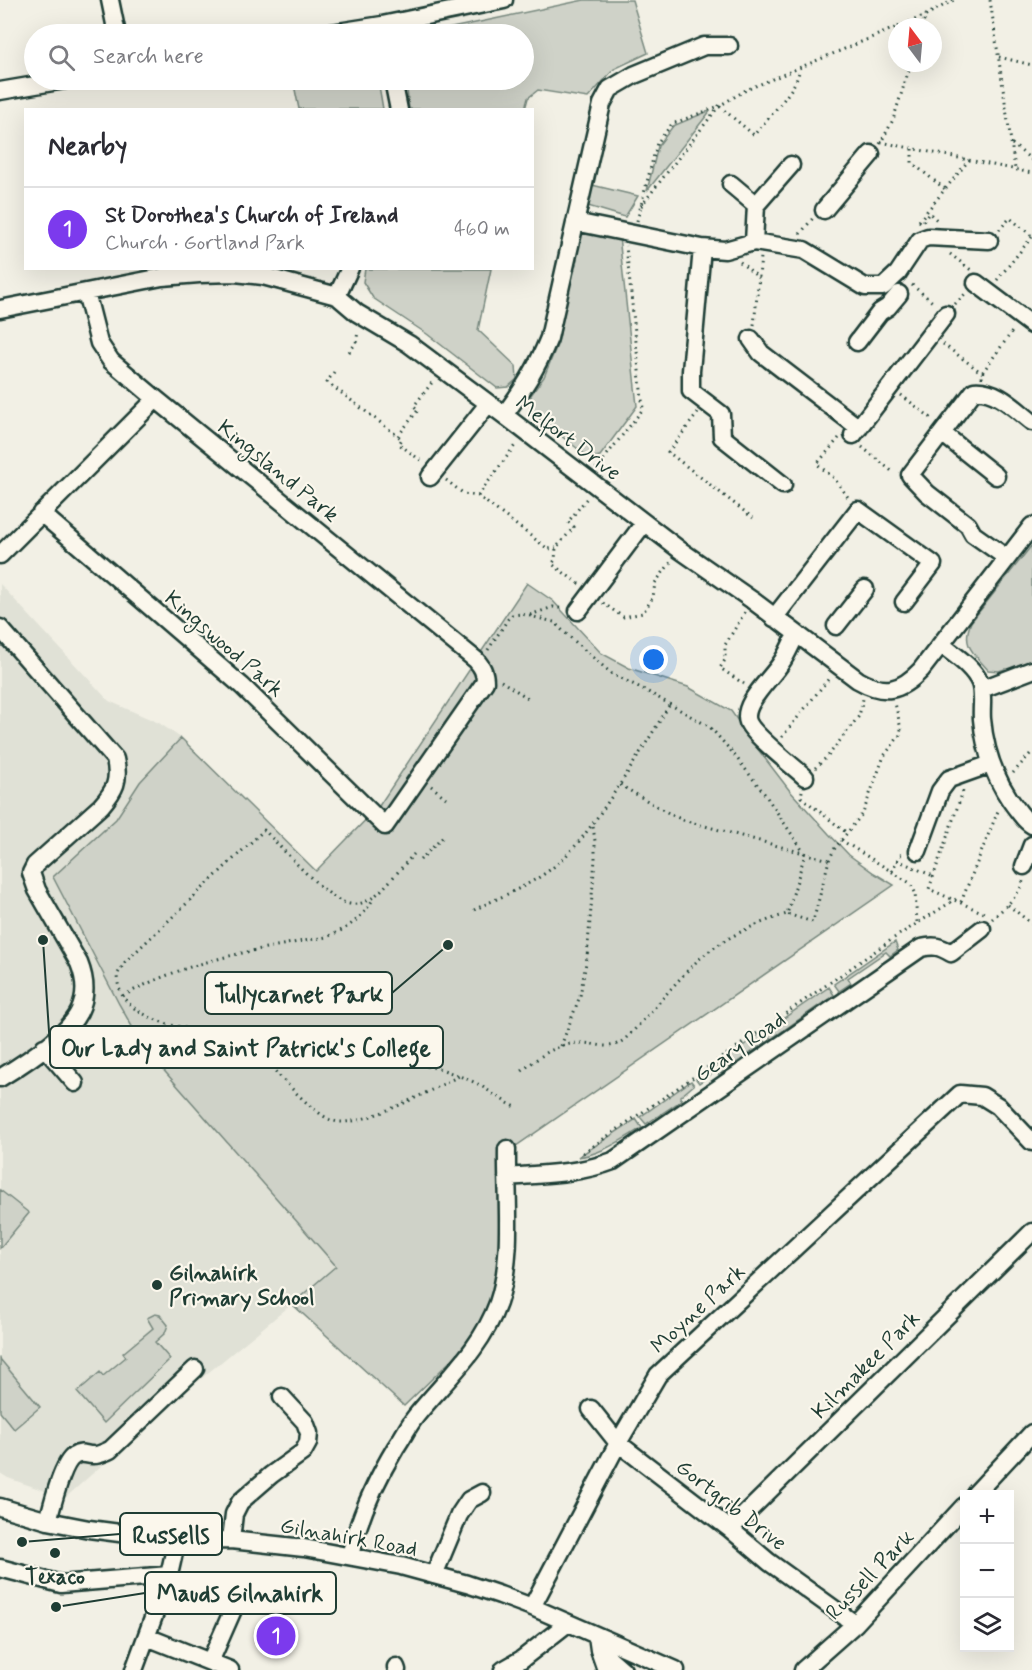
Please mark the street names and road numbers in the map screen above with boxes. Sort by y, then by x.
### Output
street label: Melfort Drive [508,390,626,489]
street label: Kingsland Park [209,414,344,531]
street label: Kingswood Park [156,585,289,706]
street label: Geary Road [689,1006,791,1089]
street label: Moyne Park [645,1258,752,1360]
street label: Kilmakee Park [806,1305,927,1426]
street label: Gortgrib Drive [669,1454,792,1558]
street label: Gilnahirk Road [278,1512,419,1564]
street label: Russell Park [820,1524,921,1627]

